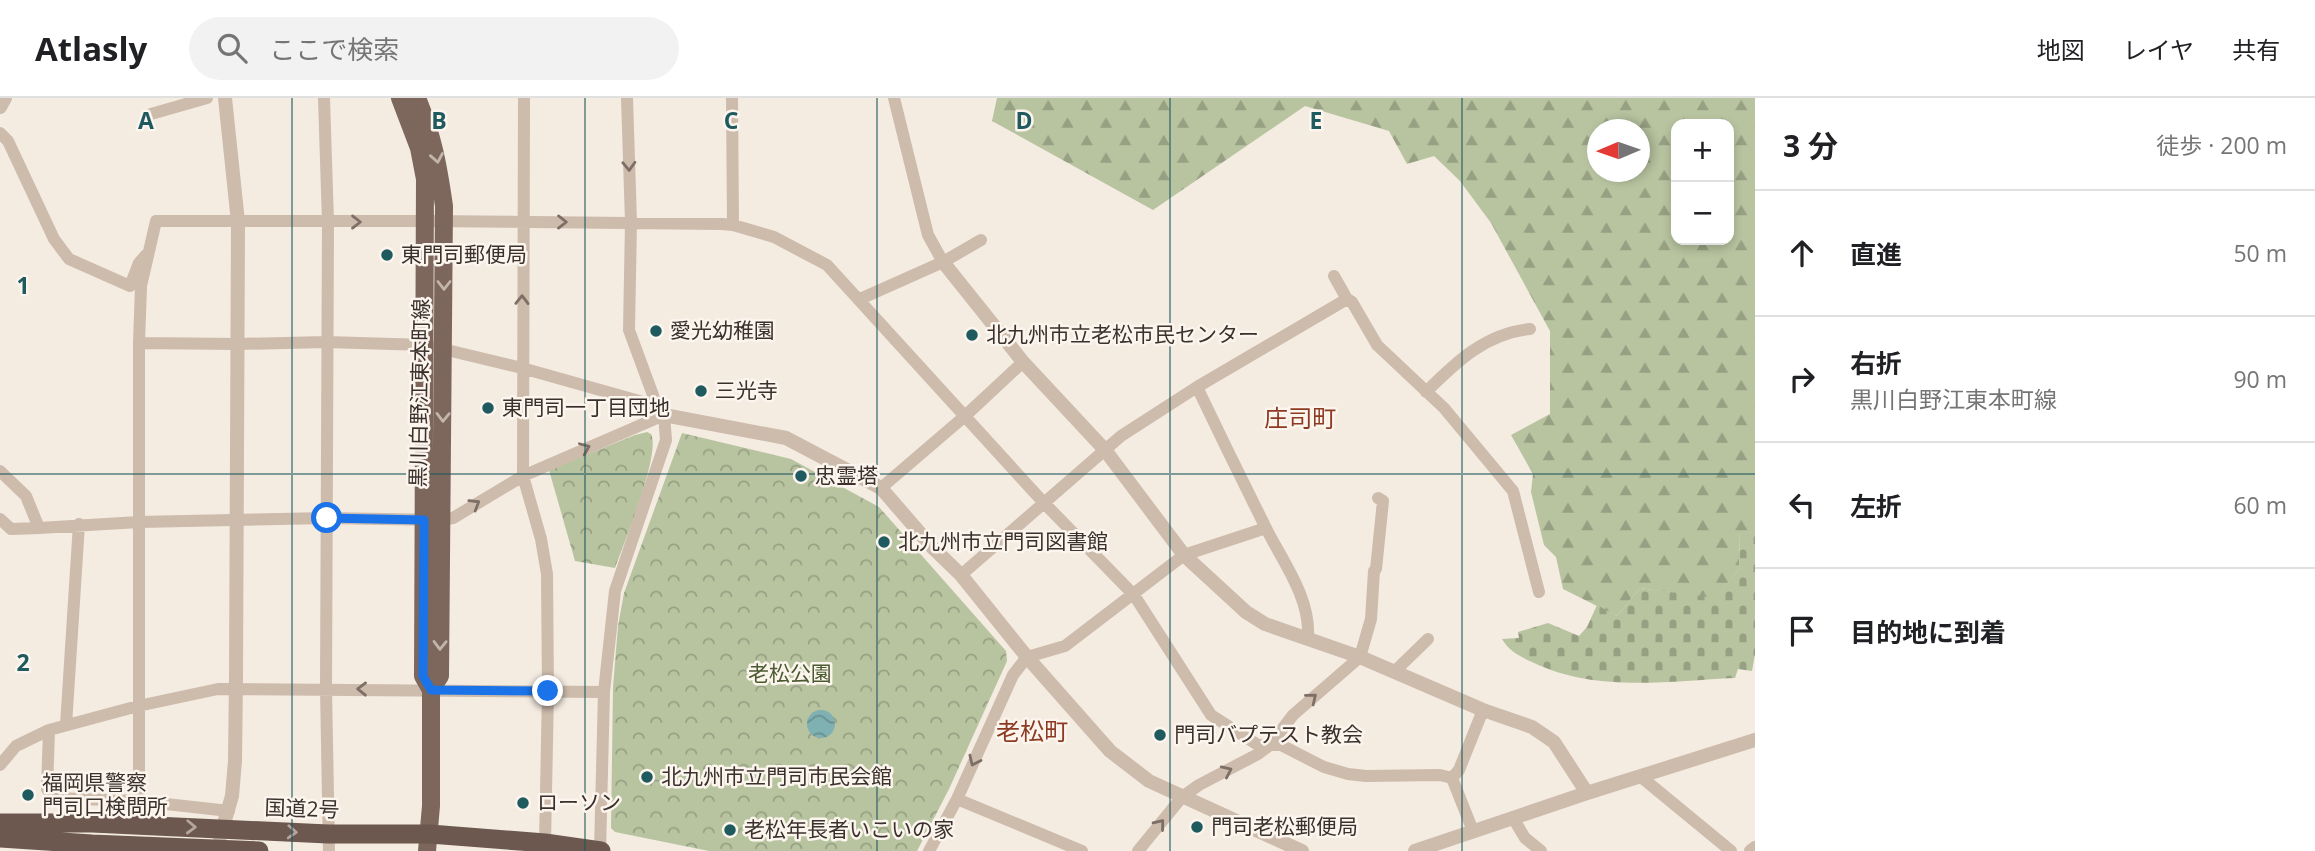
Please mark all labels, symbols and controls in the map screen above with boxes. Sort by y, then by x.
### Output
search box [189,17,679,80]
text: Atlasly [35,26,147,71]
icon: search [213,29,251,67]
text: ここで検索 [269,31,399,67]
text: 地図 [2037,33,2085,66]
text: レイヤ [2123,33,2194,66]
text: 共有 [2232,33,2280,66]
text: A [138,104,154,136]
text: B [431,104,447,136]
text: C [724,104,738,136]
text: D [1015,104,1033,136]
text: E [1310,104,1322,136]
north arrow [1587,119,1650,182]
map controls [1671,119,1734,245]
button: + [1671,119,1734,182]
text: 3 分 [1783,125,1838,166]
text: 徒歩 · 200 m [2156,129,2287,161]
one-way arrow [429,152,444,164]
one-way arrow [622,161,637,172]
button: − [1671,182,1734,245]
one-way arrow [351,214,361,230]
one-way arrow [557,214,568,230]
icon: ahead [1783,234,1821,272]
text: 直進 [1850,236,1902,272]
text: 50 m [2233,237,2287,269]
place label: 東門司郵便局 [401,240,527,268]
marker: 東門司郵便局 [379,247,395,263]
text: 1 [16,269,30,301]
one-way arrow [436,280,452,291]
one-way arrow [515,294,530,305]
street label: 黒川白野江東本町線 [403,298,435,488]
place label: 愛光幼稚園 [670,316,775,344]
place label: 北九州市立老松市民センター [986,320,1259,348]
marker: 愛光幼稚園 [648,323,664,339]
marker: 北九州市立老松市民センター [964,327,980,343]
text: 右折 [1850,345,1902,381]
icon: right [1783,360,1821,398]
text: 90 m [2233,363,2287,395]
place label: 三光寺 [715,376,778,404]
marker: 三光寺 [693,383,709,399]
text: 黒川白野江東本町線 [1850,383,2057,415]
place label: 東門司一丁目団地 [502,393,670,421]
marker: 東門司一丁目団地 [480,400,496,416]
district label: 庄司町 [1264,401,1336,434]
one-way arrow [435,412,450,423]
one-way arrow [578,442,590,456]
place label: 忠霊塔 [815,461,878,489]
marker: 忠霊塔 [793,468,809,484]
icon: left [1783,486,1821,524]
text: 左折 [1850,488,1902,524]
text: 60 m [2233,489,2287,521]
one-way arrow [468,500,481,513]
route start [311,502,342,533]
place label: 北九州市立門司図書館 [898,527,1108,555]
marker: 北九州市立門司図書館 [876,534,892,550]
icon: arrive [1783,612,1821,650]
text: 目的地に到着 [1850,614,2006,650]
one-way arrow [432,640,448,651]
text: 2 [16,646,30,678]
park label: 老松公園 [748,659,832,687]
route end [532,675,563,706]
one-way arrow [357,681,367,697]
one-way arrow [1305,694,1317,707]
district label: 老松町 [996,714,1068,747]
place label: 門司バプテスト教会 [1174,720,1363,748]
marker: 門司バプテスト教会 [1152,727,1168,743]
one-way arrow [968,754,982,766]
place label: 北九州市立門司市民会館 [661,762,892,790]
one-way arrow [1220,765,1232,779]
place label: 福岡県警察 門司口検問所 [42,768,168,820]
marker: 北九州市立門司市民会館 [639,769,655,785]
marker: 福岡県警察 門司口検問所 [20,787,36,803]
place label: ローソン [537,788,621,816]
street label: 国道2号 [264,793,340,823]
marker: ローソン [515,795,531,811]
place label: 門司老松郵便局 [1211,812,1358,840]
place label: 老松年長者いこいの家 [744,815,954,843]
marker: 門司老松郵便局 [1189,819,1205,835]
one-way arrow [185,820,196,835]
one-way arrow [1152,820,1164,833]
marker: 老松年長者いこいの家 [722,822,738,838]
one-way arrow [287,824,298,839]

